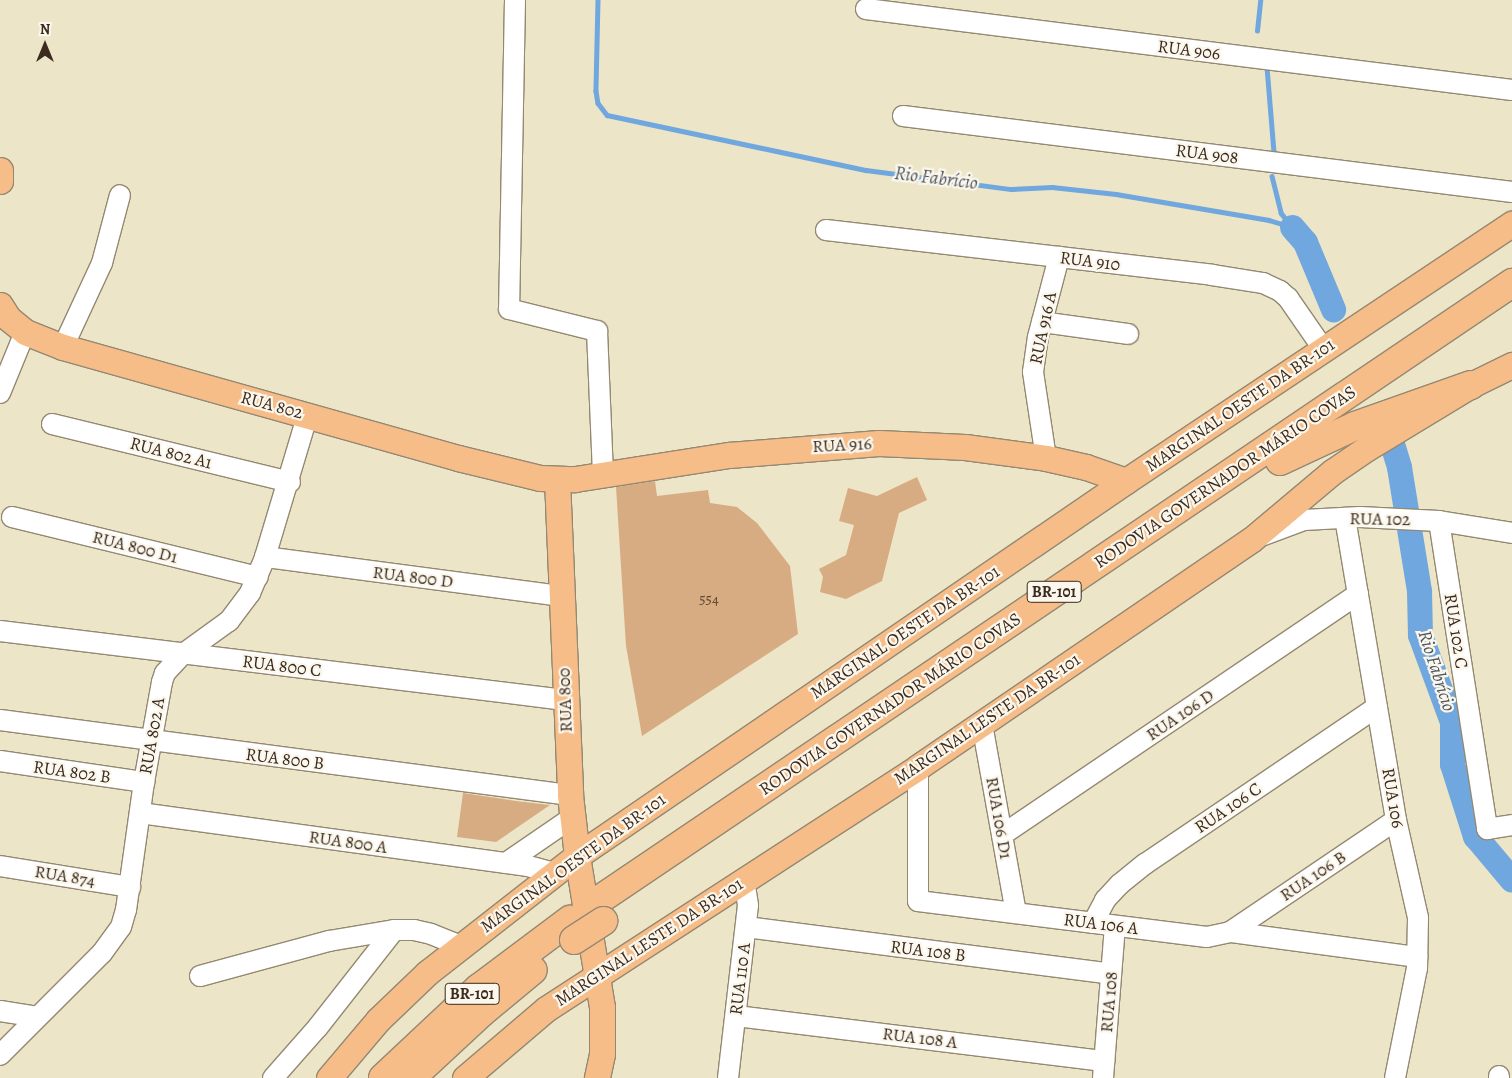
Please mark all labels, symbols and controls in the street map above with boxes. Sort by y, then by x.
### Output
north arrow [20,20,70,70]
text: N [40,20,50,39]
street label: RUA 906 [1156,35,1222,65]
street label: RUA 908 [1174,139,1240,169]
water label: Rio Fabrício [893,163,979,195]
street label: RUA 910 [1059,247,1121,275]
street label: RUA 916 A [1025,290,1061,366]
street label: MARGINAL OESTE DA BR-101 [1141,334,1339,476]
street label: RODOVIA GOVERNADOR MÁRIO COVAS [1090,381,1360,573]
street label: RUA 802 [238,386,306,424]
street label: RUA 802 A1 [128,432,214,474]
street label: RUA 916 [812,433,872,457]
street label: RUA 102 [1349,508,1411,530]
street label: RUA 800 D1 [90,526,180,568]
street label: RUA 800 D [372,561,454,593]
street label: MARGINAL OESTE DA BR-101 [806,561,1004,703]
road number: BR-101 [1026,578,1082,606]
house number: 554 [699,591,719,609]
street label: RUA 102 C [1439,592,1473,670]
street label: RODOVIA GOVERNADOR MÁRIO COVAS [755,608,1025,800]
water label: Rio Fabrício [1412,628,1460,714]
street label: MARGINAL LESTE DA BR-101 [890,649,1084,789]
street label: RUA 800 C [241,650,323,682]
street label: RUA 800 [553,667,577,733]
street label: RUA 106 D [1142,684,1218,746]
street label: RUA 802 A [135,696,169,776]
street label: RUA 800 B [244,743,326,775]
street label: RUA 802 B [32,756,112,788]
street label: RUA 106 [1377,766,1409,830]
street label: RUA 106 D1 [981,775,1017,861]
street label: RUA 106 C [1191,778,1265,838]
street label: MARGINAL OESTE DA BR-101 [476,789,670,937]
street label: RUA 800 A [307,826,389,858]
street label: RUA 106 B [1276,846,1350,906]
street label: RUA 874 [33,861,97,891]
street label: MARGINAL LESTE DA BR-101 [551,873,747,1011]
street label: RUA 106 A [1062,909,1140,939]
street label: RUA 108 B [889,936,967,966]
street label: RUA 110 A [725,942,755,1016]
street label: RUA 108 [1096,971,1122,1033]
road number: BR-101 [444,981,500,1008]
street label: RUA 108 A [881,1023,959,1053]

